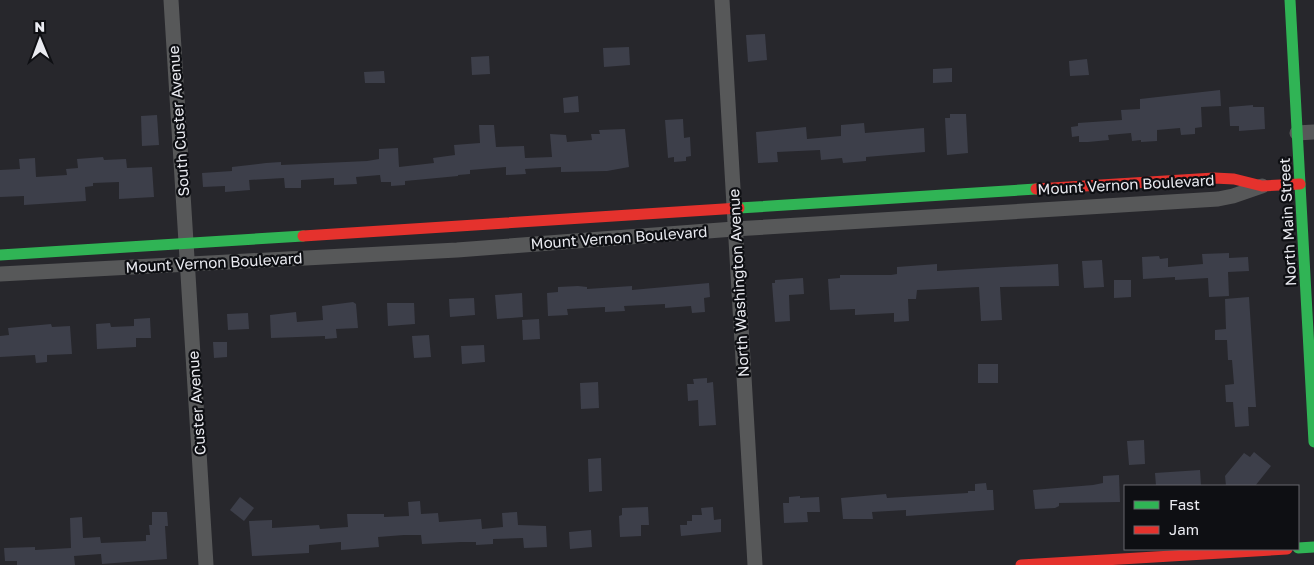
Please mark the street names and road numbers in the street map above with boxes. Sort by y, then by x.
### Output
street label: South Custer Avenue [164,45,192,197]
street label: North Main Street [1275,157,1299,287]
street label: Mount Vernon Boulevard [1037,170,1215,198]
street label: North Washington Avenue [724,188,752,378]
street label: Mount Vernon Boulevard [530,222,708,252]
street label: Mount Vernon Boulevard [125,248,303,276]
street label: Custer Avenue [183,350,209,456]

